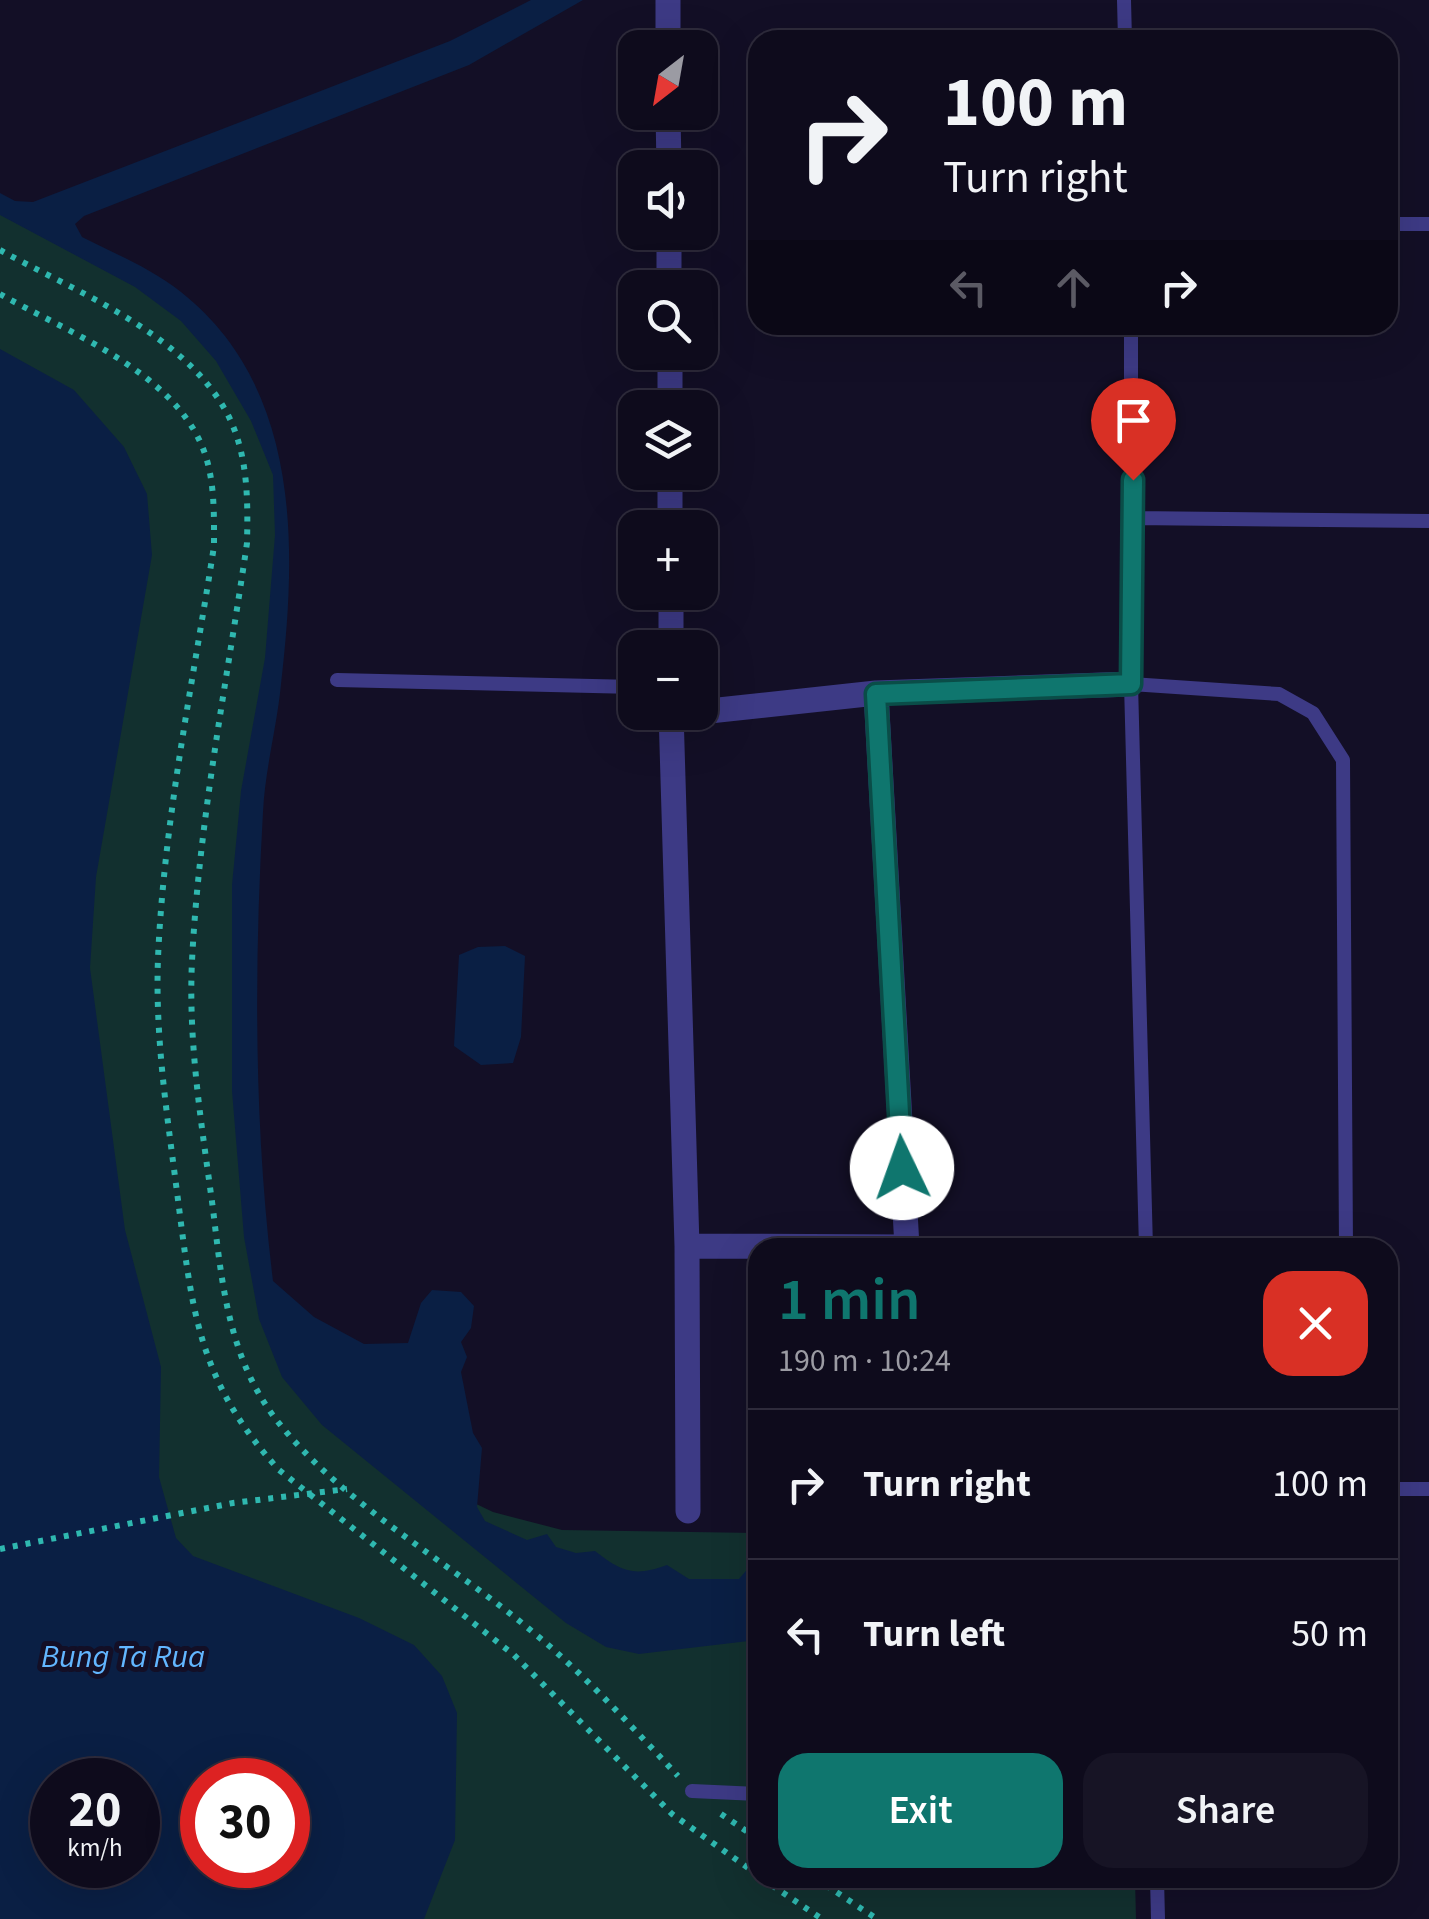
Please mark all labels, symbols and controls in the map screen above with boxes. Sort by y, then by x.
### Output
north arrow [618,30,718,130]
map controls [618,30,718,730]
text: 100 m [943,53,1128,153]
icon: right [778,70,908,200]
text: Turn right [943,146,1128,210]
button: sound [618,150,718,250]
icon: left [941,260,996,315]
icon: ahead [1046,260,1101,315]
icon: right [1151,260,1206,315]
button: search [618,270,718,370]
pin [1091,378,1176,481]
button: layers [618,390,718,490]
icon: arrive [1106,393,1161,448]
button: + [618,510,718,610]
button: − [618,630,718,730]
position arrow [850,1116,954,1220]
text: 1 min [778,1258,921,1343]
button: close [1263,1271,1368,1376]
text: 190 m · 10:24 [778,1338,951,1384]
icon: right [778,1457,833,1512]
text: Turn right [863,1457,1031,1511]
text: 100 m [1272,1457,1368,1511]
icon: left [778,1607,833,1662]
text: Turn left [863,1607,1005,1661]
text: 50 m [1291,1607,1368,1661]
water label: Bung Ta Rua [41,1634,205,1680]
button: Exit [778,1753,1063,1868]
button: Share [1083,1753,1368,1868]
speed limit sign: 30 [180,1758,310,1888]
text: 20 [69,1775,121,1846]
text: km/h [67,1830,123,1866]

